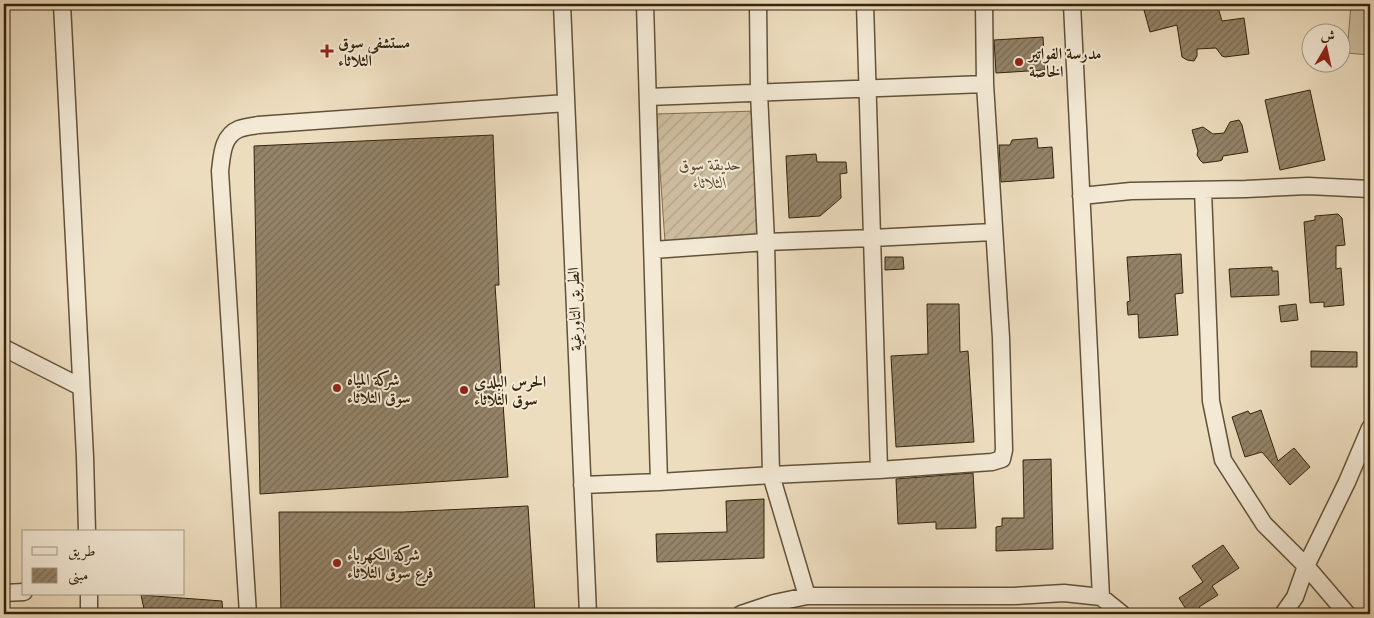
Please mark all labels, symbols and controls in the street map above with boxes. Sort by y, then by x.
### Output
north arrow [1302,22,1352,72]
text: ش [1320,25,1336,45]
place label: مستشفى سوق الثلاثاء [338,32,410,70]
place label: مدرسة الفواتير الخاصة [1027,43,1101,81]
marker: مستشفى سوق الثلاثاء [320,44,334,58]
marker: مدرسة الفواتير الخاصة [1013,56,1025,68]
park label: حديقة سوق الثلاثاء [679,154,741,192]
street label: الطريق التاورغية [563,267,586,351]
place label: شركة المياه سوق الثلاثاء [347,369,411,408]
place label: الحرس البلدي سوق الثلاثاء [474,371,546,410]
marker: شركة المياه سوق الثلاثاء [331,382,343,394]
marker: الحرس البلدي سوق الثلاثاء [458,384,470,396]
legend [22,530,185,596]
text: طريق [68,541,95,561]
place label: شركة الكهرباء فرع سوق الثلاثاء [347,544,434,586]
marker: شركة الكهرباء فرع سوق الثلاثاء [331,557,343,569]
text: مبنى [68,565,88,586]

